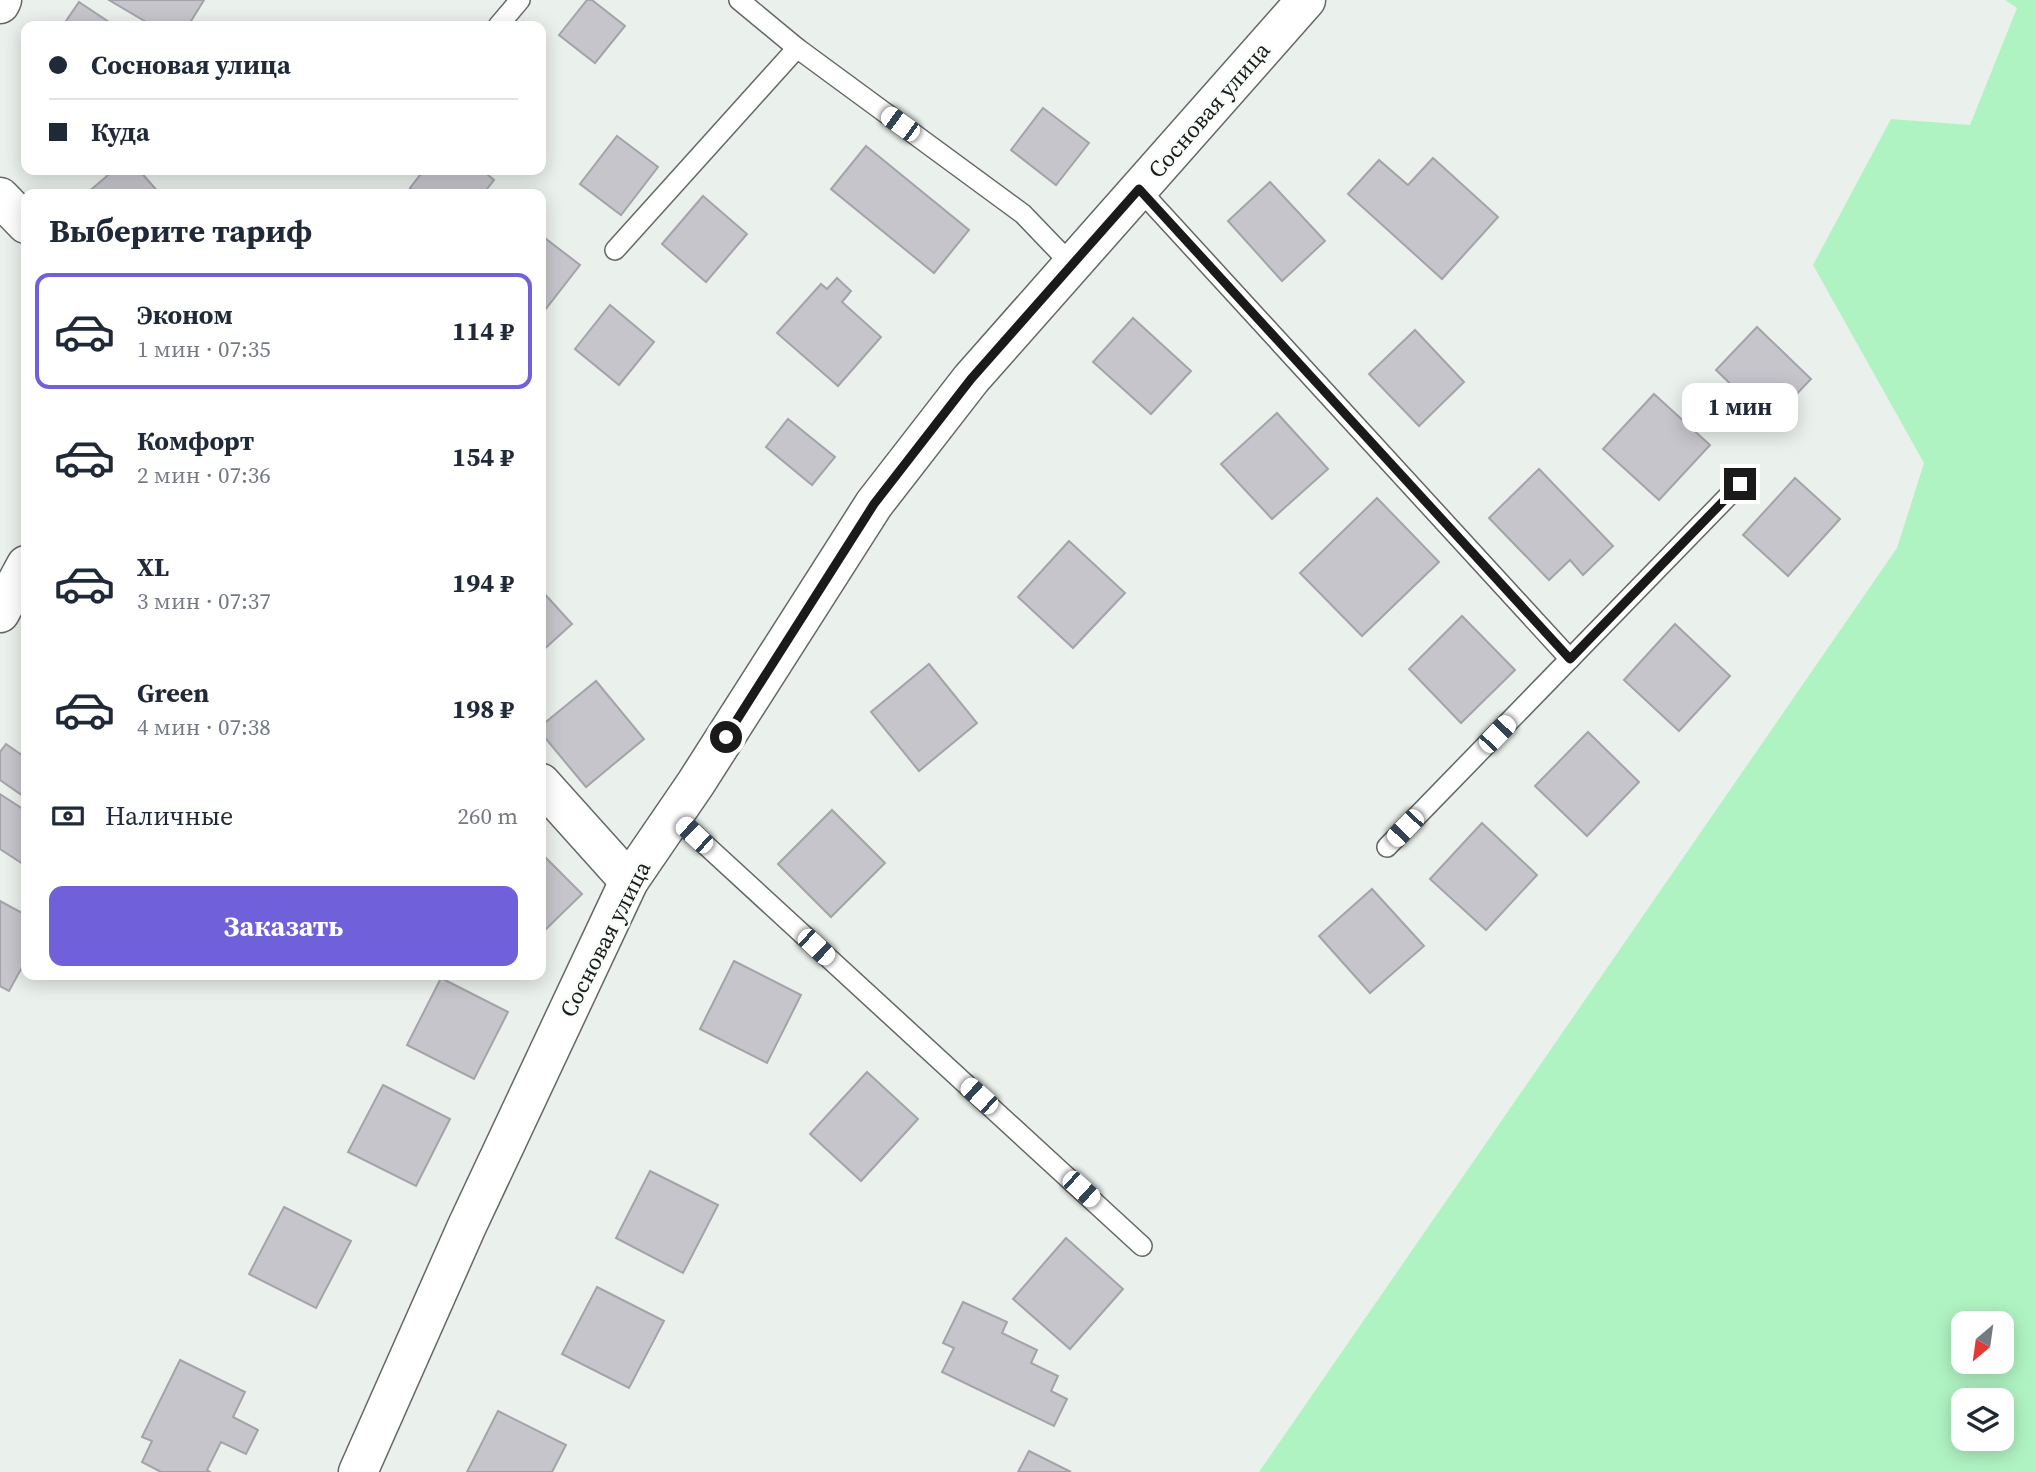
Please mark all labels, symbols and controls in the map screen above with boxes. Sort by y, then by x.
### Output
street label: Сосновая улица [1141,35,1277,185]
text: Сосновая улица [91,47,291,83]
car [877,103,924,145]
text: Куда [91,114,150,150]
text: Выберите тариф [49,209,312,253]
text: Эконом [137,297,233,333]
icon: car [53,300,116,363]
text: 114 ₽ [452,313,514,349]
text: 1 мин · 07:35 [137,333,271,365]
callout: 1 мин [1682,382,1798,432]
text: 1 мин [1708,391,1772,423]
text: Комфорт [137,423,254,459]
icon: car [53,426,116,489]
text: 154 ₽ [452,439,514,475]
text: 2 мин · 07:36 [137,459,271,491]
route end [1724,468,1756,500]
text: XL [137,549,169,585]
icon: car [53,552,116,615]
text: 194 ₽ [452,565,514,601]
text: 3 мин · 07:37 [137,585,271,617]
text: Green [137,675,209,711]
icon: car [53,678,116,741]
text: 198 ₽ [452,691,514,727]
text: 4 мин · 07:38 [137,711,271,743]
car [1475,712,1520,756]
route start [710,721,742,753]
icon: cash [49,797,87,835]
text: Наличные [105,798,233,834]
text: 260 m [457,800,518,832]
car [1383,806,1428,850]
car [672,813,717,857]
street label: Сосновая улица [552,855,658,1023]
button: Заказать [49,886,518,966]
car [794,925,839,969]
car [957,1074,1002,1118]
car [1059,1167,1104,1211]
north arrow [1951,1311,2014,1374]
map controls [1951,1311,2014,1451]
button: layers [1951,1388,2014,1451]

